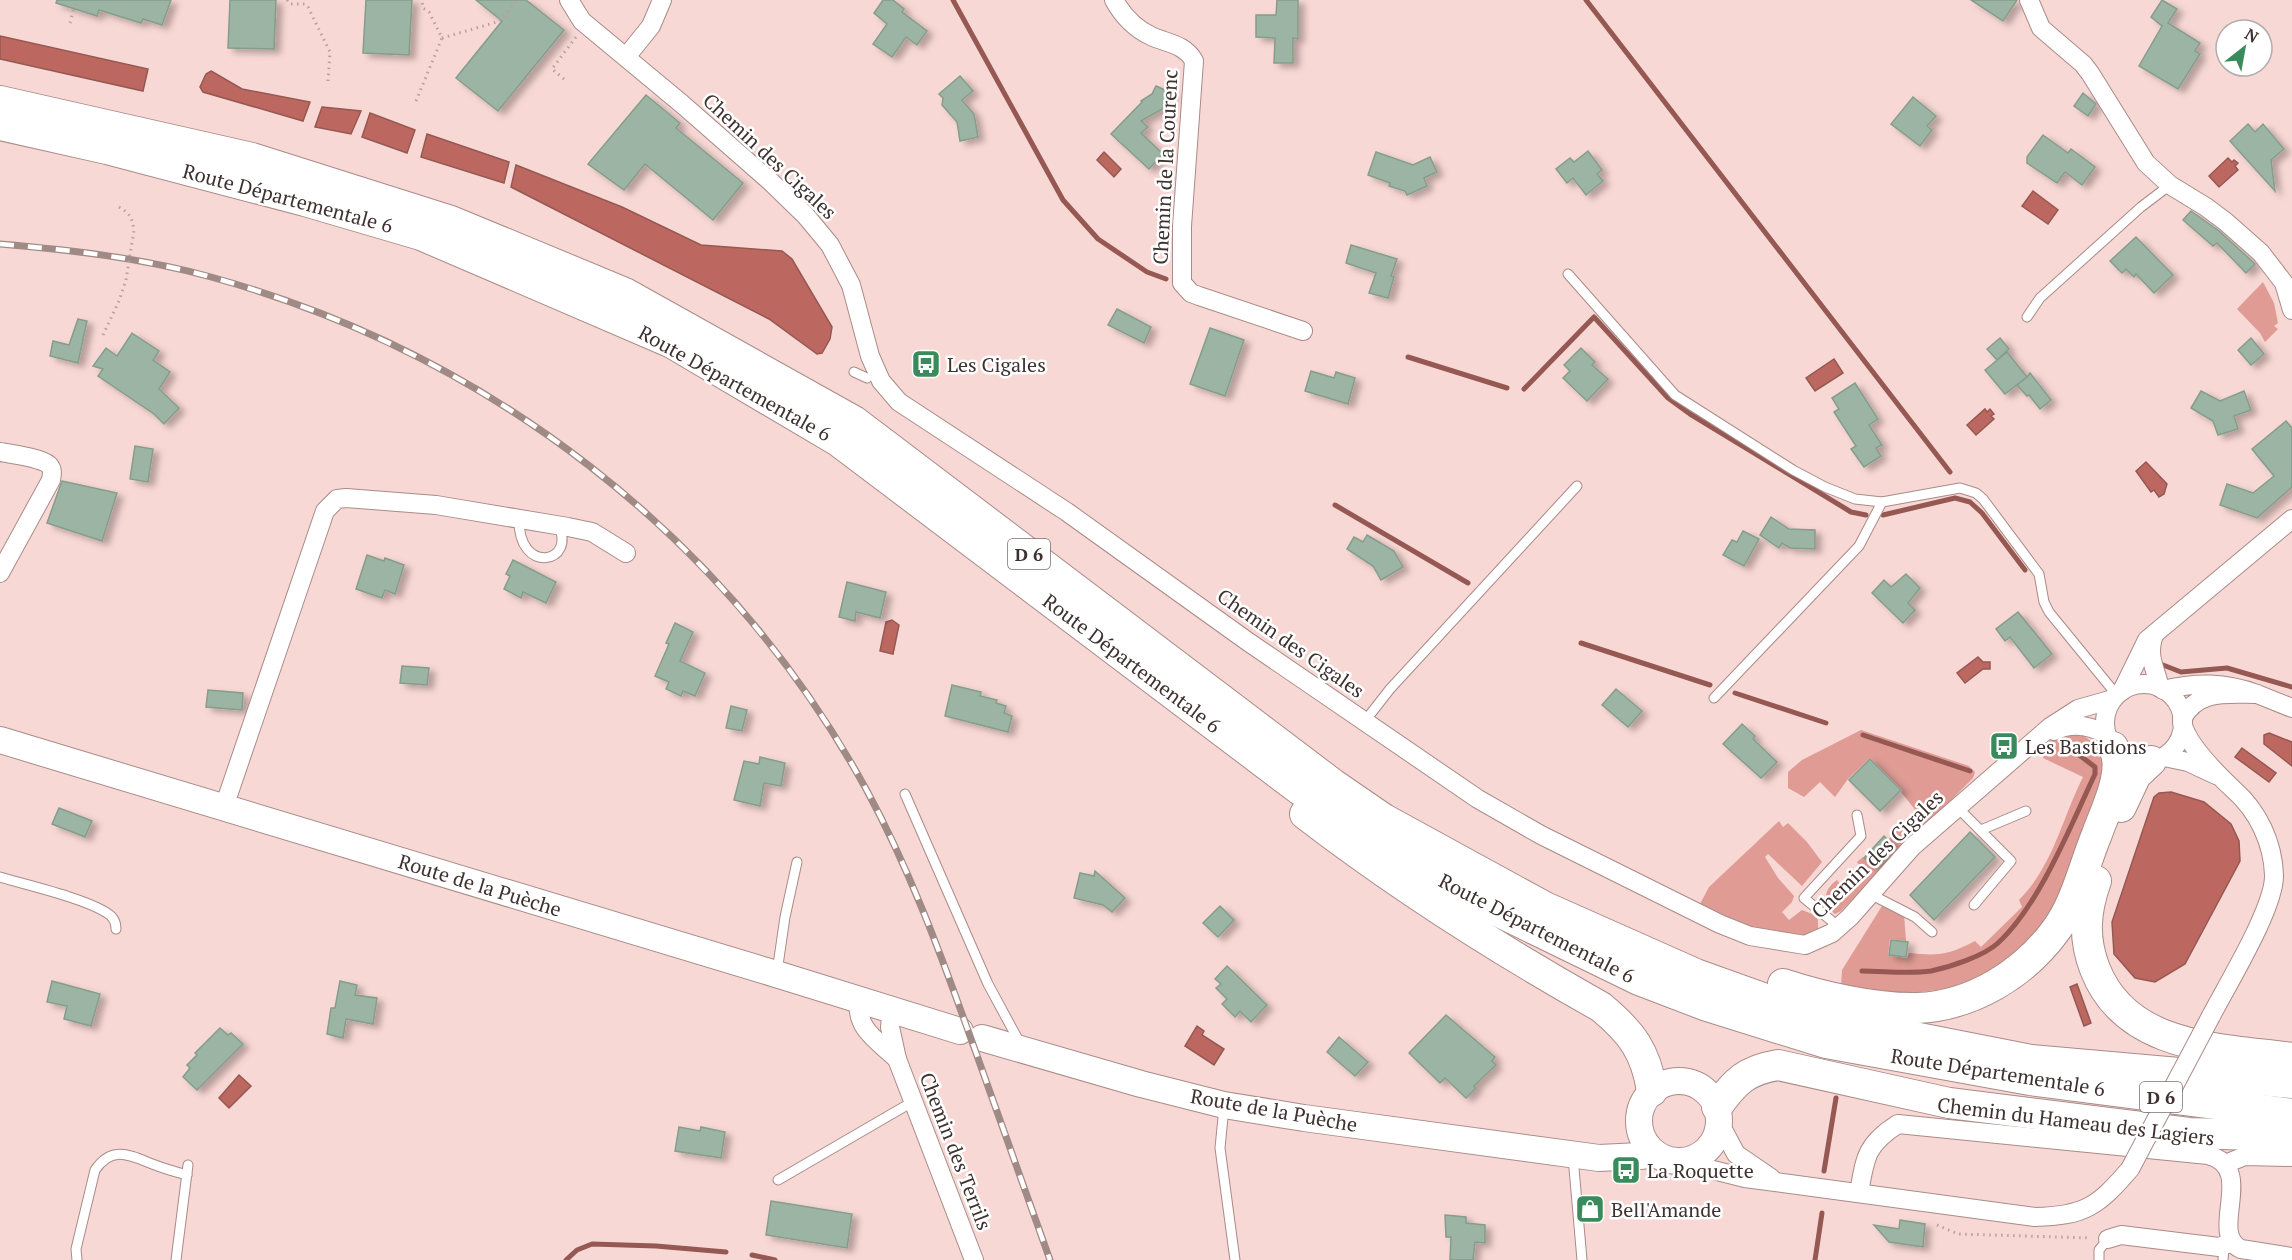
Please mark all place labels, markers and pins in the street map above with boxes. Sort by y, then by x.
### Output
bus stop icon: Les Cigales [910,348,942,380]
place label: Les Cigales [947,351,1046,378]
bus stop icon: Les Bastidons [1988,730,2020,762]
place label: Les Bastidons [2025,733,2147,760]
bus stop icon: La Roquette [1610,1154,1642,1186]
place label: La Roquette [1647,1157,1754,1184]
shop icon: Bell'Amande [1574,1193,1606,1225]
place label: Bell'Amande [1611,1196,1721,1223]

